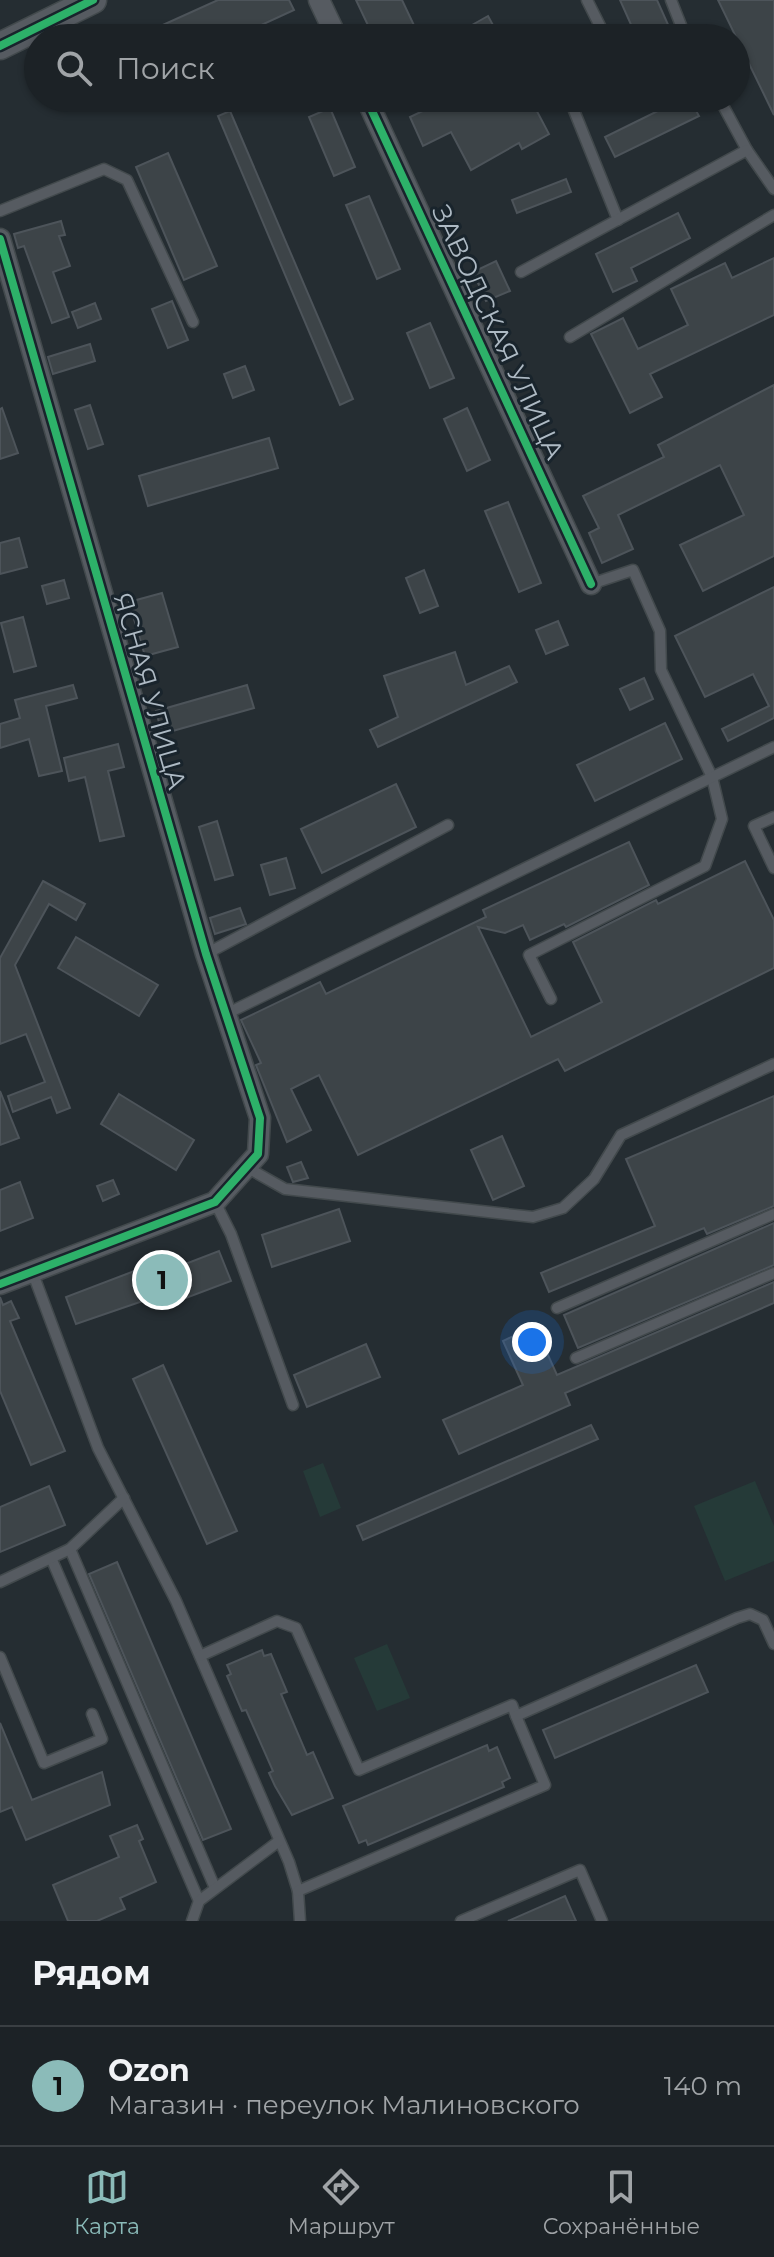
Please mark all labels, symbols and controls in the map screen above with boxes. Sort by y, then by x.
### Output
search box [24,24,750,112]
icon: search [52,46,96,90]
text: Поиск [116,50,215,87]
street label: ЗАВОДСКАЯ УЛИЦА [425,200,571,464]
street label: ЯСНАЯ УЛИЦА [107,589,193,793]
pin: 1 [136,1250,188,1310]
your location [512,1322,552,1362]
text: Рядом [32,1952,151,1994]
text: Ozon [108,2052,190,2089]
text: 1 [53,2070,63,2102]
text: 140 m [664,2070,742,2102]
text: Магазин · переулок Малиновского [108,2089,580,2121]
tab: Карта [74,2165,140,2240]
tab: Маршрут [288,2165,395,2240]
tab: Сохранённые [543,2165,700,2240]

